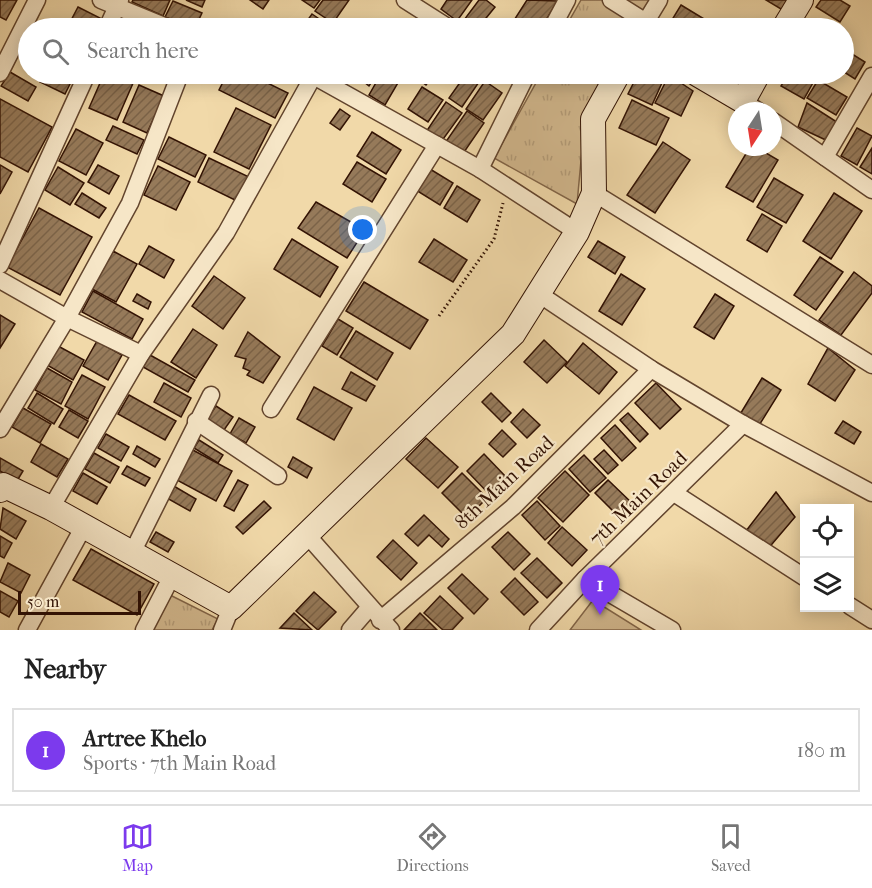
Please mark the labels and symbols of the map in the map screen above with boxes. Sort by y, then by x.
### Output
north arrow [728,102,782,156]
your location [348,215,377,244]
street label: 8th Main Road [450,430,559,534]
street label: 7th Main Road [585,445,693,550]
pin: 1 [580,566,620,615]
scale bar [18,588,141,616]

